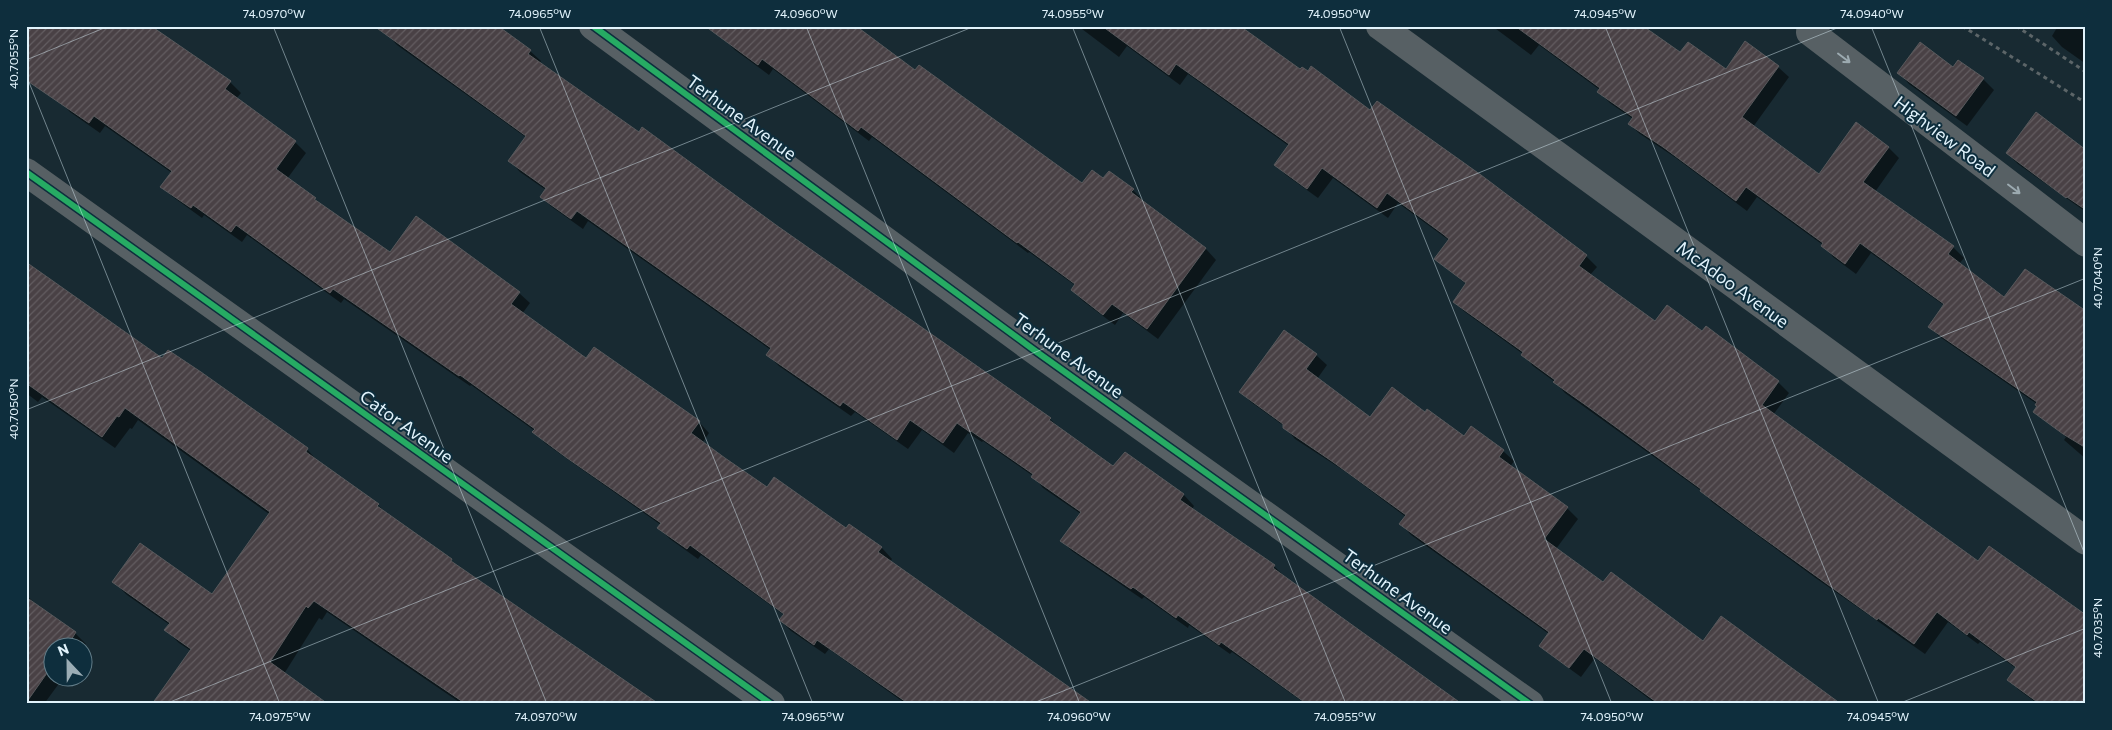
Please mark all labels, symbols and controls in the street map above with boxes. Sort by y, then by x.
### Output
text: 74.0970°W [243,6,305,20]
text: 74.0965°W [509,6,571,20]
text: 74.0960°W [774,6,838,20]
text: 74.0955°W [1042,6,1104,20]
text: 74.0950°W [1307,6,1371,20]
text: 74.0945°W [1574,6,1636,20]
text: 74.0940°W [1840,6,1904,20]
text: 40.7055°N [6,29,20,89]
one-way arrow [1837,53,1851,63]
street label: Terhune Avenue [683,70,801,164]
street label: Highview Road [1890,91,2000,181]
one-way arrow [2008,183,2021,194]
street label: McAdoo Avenue [1673,236,1793,332]
text: 40.7040°N [2090,247,2104,309]
street label: Terhune Avenue [1010,308,1128,402]
text: 40.7050°N [6,378,20,440]
street label: Cator Avenue [356,385,458,467]
street label: Terhune Avenue [1339,544,1457,638]
text: 40.7035°N [2090,598,2104,658]
north arrow [42,638,92,688]
text: N [55,640,71,659]
text: 74.0975°W [249,709,311,723]
text: 74.0970°W [515,709,577,723]
text: 74.0965°W [782,709,844,723]
text: 74.0960°W [1047,709,1111,723]
text: 74.0955°W [1314,709,1376,723]
text: 74.0950°W [1580,709,1644,723]
text: 74.0945°W [1847,709,1909,723]

